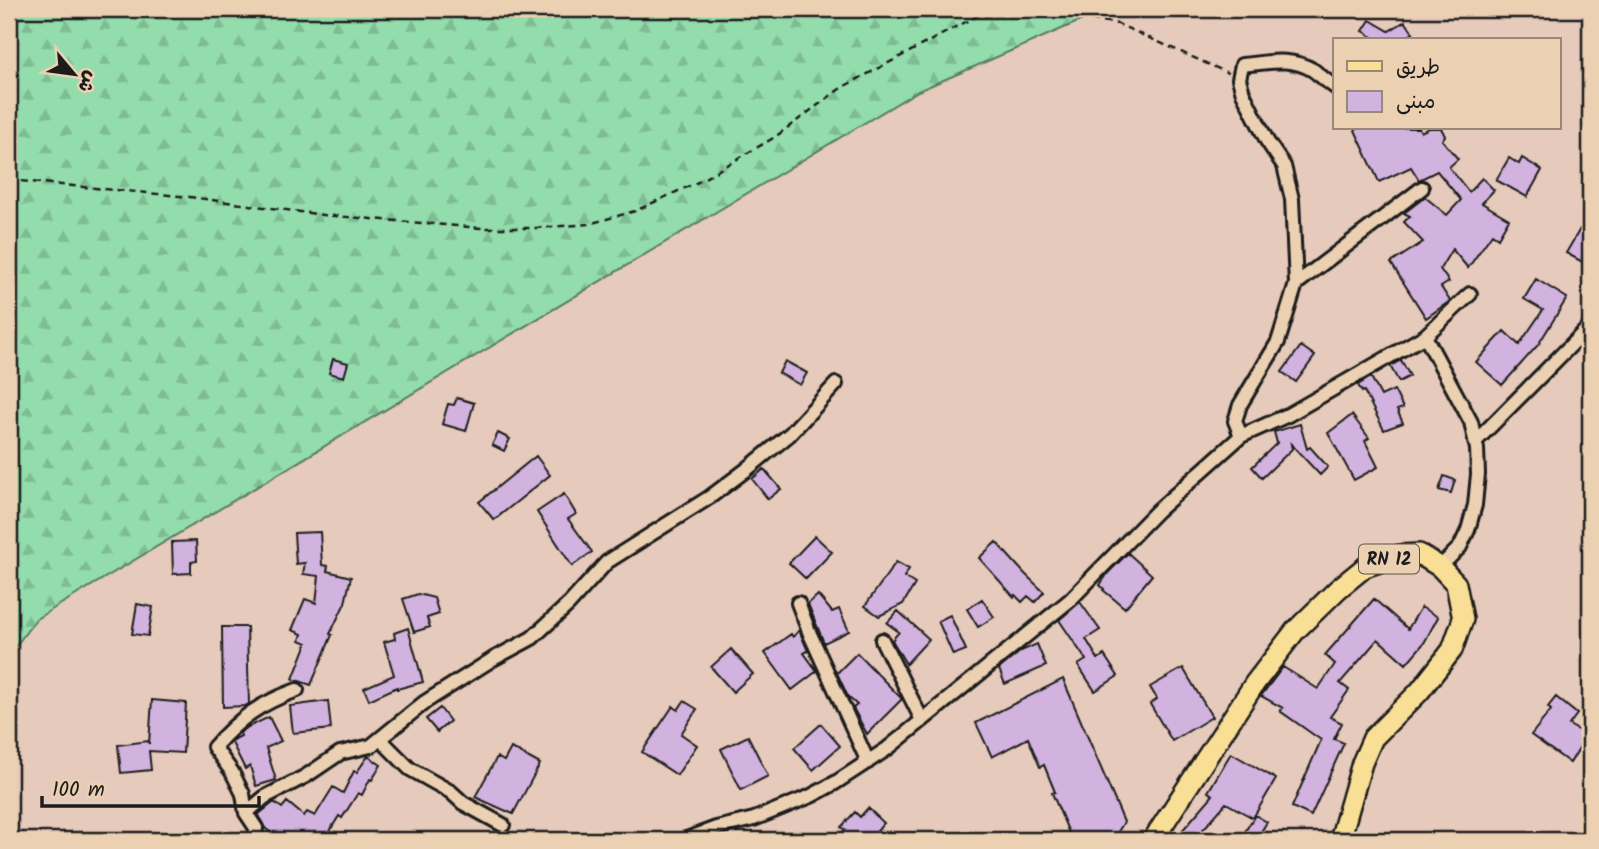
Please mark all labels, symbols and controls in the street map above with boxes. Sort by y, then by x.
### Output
north arrow [38,38,108,108]
legend [1333,38,1560,130]
text: طريق [1396,52,1440,85]
text: ش [69,65,105,98]
text: مبنى [1396,86,1435,119]
road number: RN 12 [1359,544,1419,574]
scale bar [42,765,259,809]
text: 100 m [52,774,105,807]

